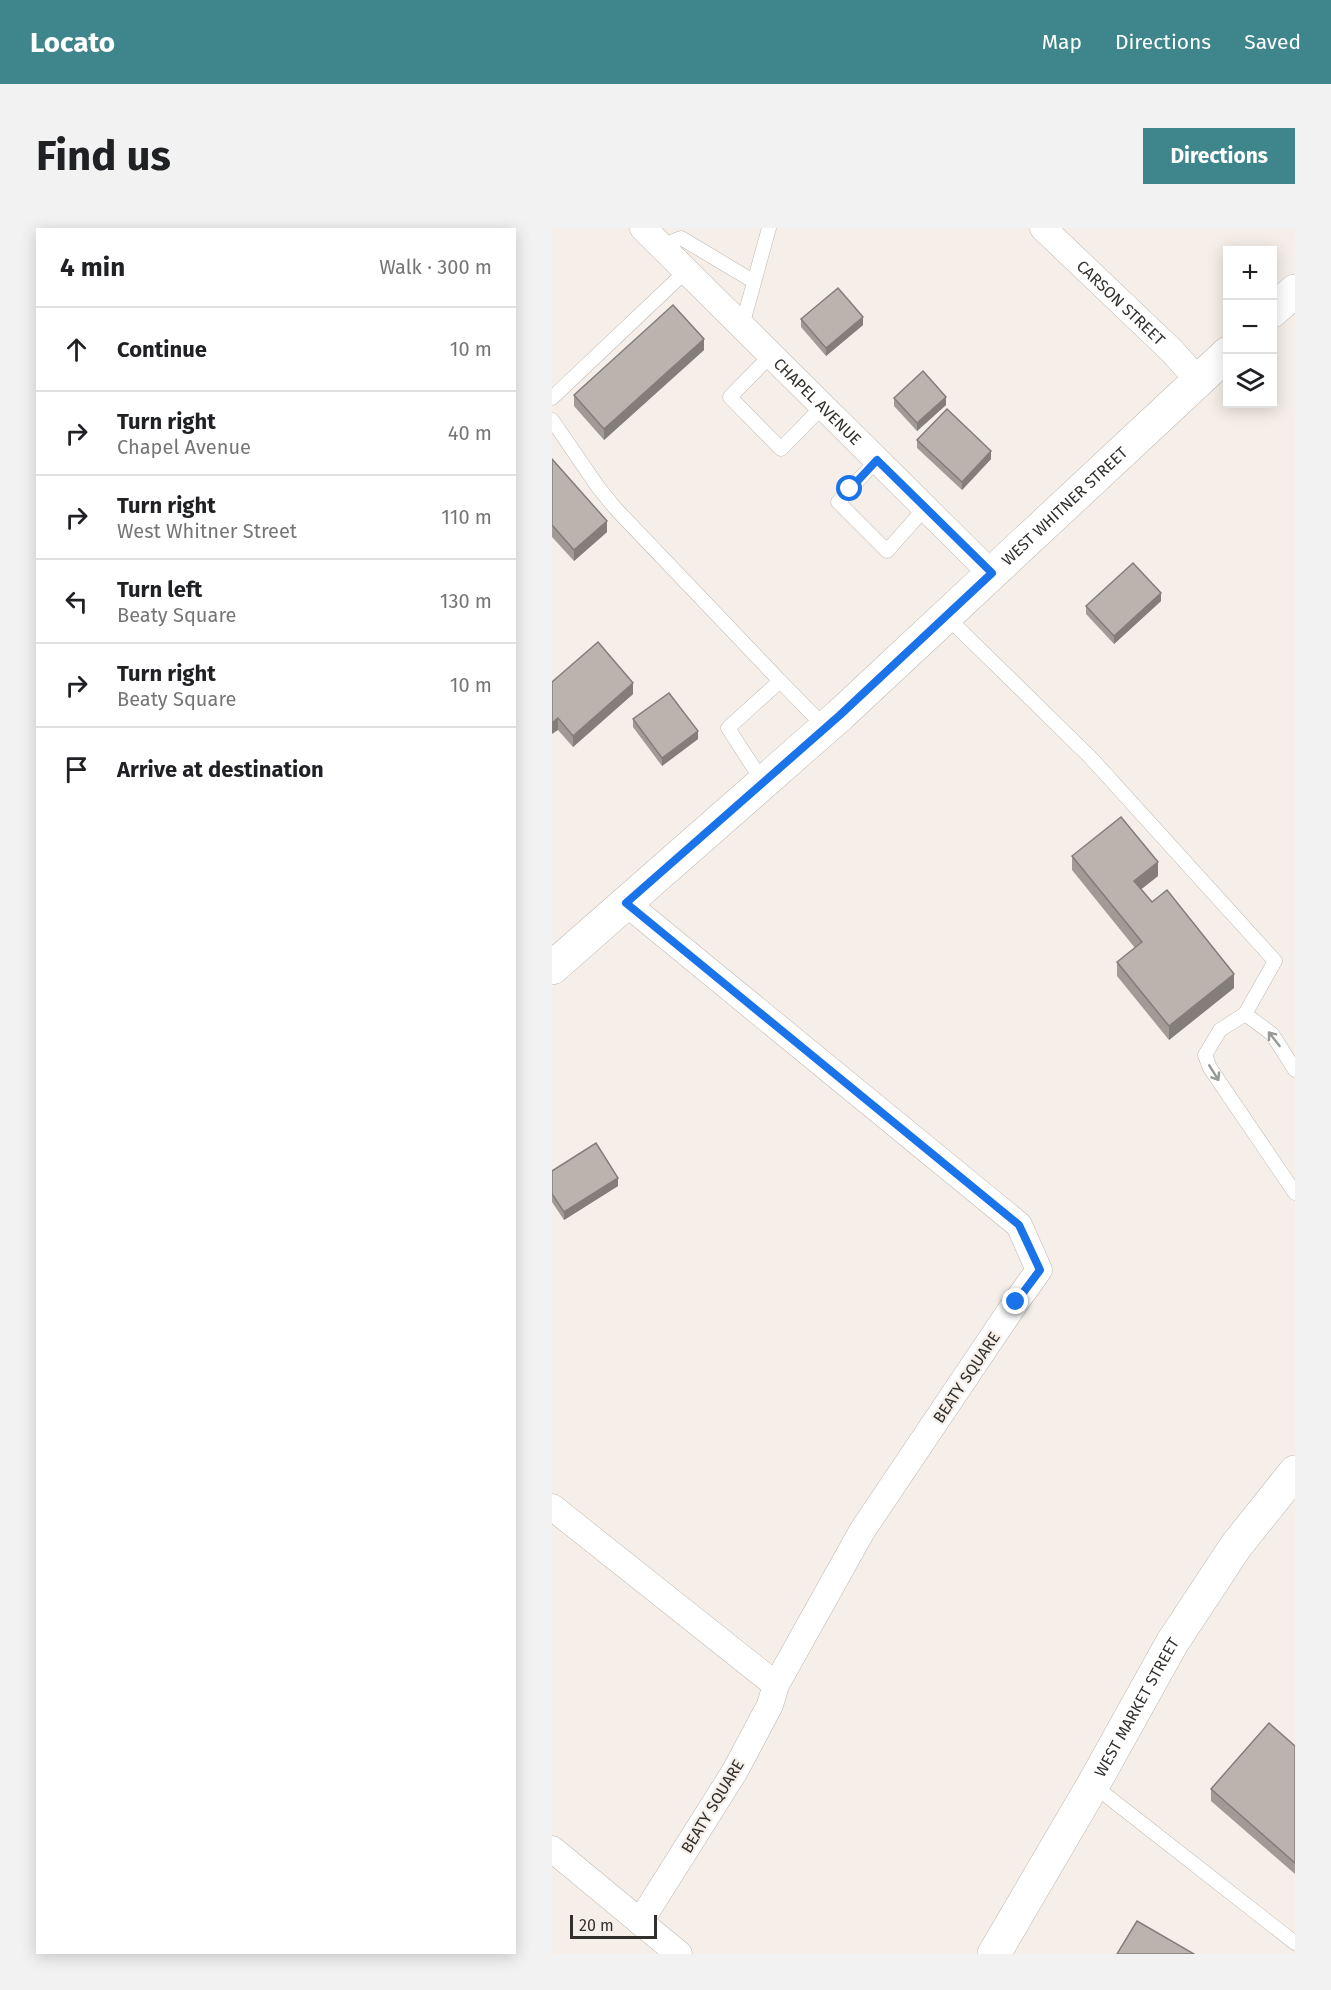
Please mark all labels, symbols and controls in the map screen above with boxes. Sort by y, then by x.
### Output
text: Locato [30,26,115,59]
text: Map [1042,29,1082,55]
text: Directions [1115,29,1211,55]
text: Saved [1244,29,1301,55]
button: Directions [1143,128,1295,184]
text: Find us [36,131,171,181]
map controls [1223,246,1277,408]
button: + [1223,246,1277,300]
text: 4 min [60,252,125,283]
text: Walk · 300 m [379,255,492,279]
street label: CARSON STREET [1073,257,1169,350]
button: − [1223,300,1277,354]
icon: ahead [60,333,93,366]
text: Continue [117,336,207,363]
text: 10 m [450,337,492,361]
street label: CHAPEL AVENUE [770,354,865,449]
button: layers [1223,354,1277,408]
text: Turn right [117,408,216,435]
icon: right [60,417,93,450]
text: 40 m [448,421,492,445]
text: Chapel Avenue [117,435,251,459]
street label: WEST WHITNER STREET [998,443,1132,569]
route start [836,475,862,501]
text: Turn right [117,492,216,519]
icon: right [60,501,93,534]
text: 110 m [441,505,492,529]
text: West Whitner Street [117,519,297,543]
text: Turn left [117,576,202,603]
icon: left [60,585,93,618]
text: 130 m [440,589,492,613]
text: Beaty Square [117,603,236,627]
text: Turn right [117,660,216,687]
icon: right [60,669,93,702]
text: 10 m [450,673,492,697]
text: Beaty Square [117,687,236,711]
icon: arrive [60,753,93,786]
text: Arrive at destination [117,756,324,783]
one-way arrow [1267,1031,1280,1047]
one-way arrow [1207,1065,1220,1082]
route end [1002,1288,1028,1314]
street label: BEATY SQUARE [929,1328,1004,1426]
street label: WEST MARKET STREET [1091,1634,1183,1780]
street label: BEATY SQUARE [677,1756,748,1856]
scale bar [570,1912,657,1940]
text: 20 m [579,1916,614,1935]

